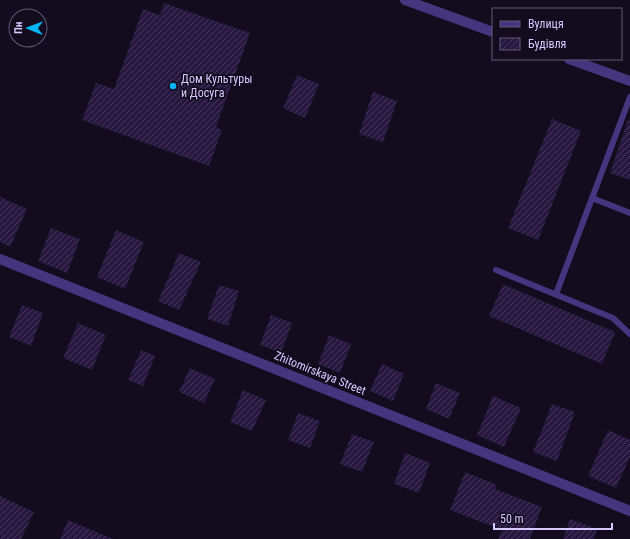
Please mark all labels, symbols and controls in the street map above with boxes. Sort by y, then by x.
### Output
north arrow [8,8,48,48]
legend [492,8,622,60]
text: Вулиця [528,17,564,31]
text: Пн [12,22,25,34]
text: Будівля [528,37,566,51]
place label: Дом Культуры и Досуга [181,72,252,100]
marker: Дом Культуры и Досуга [168,81,178,91]
street label: Zhitomirskaya Street [272,348,368,398]
scale bar [494,505,612,531]
text: 50 m [500,512,524,526]

